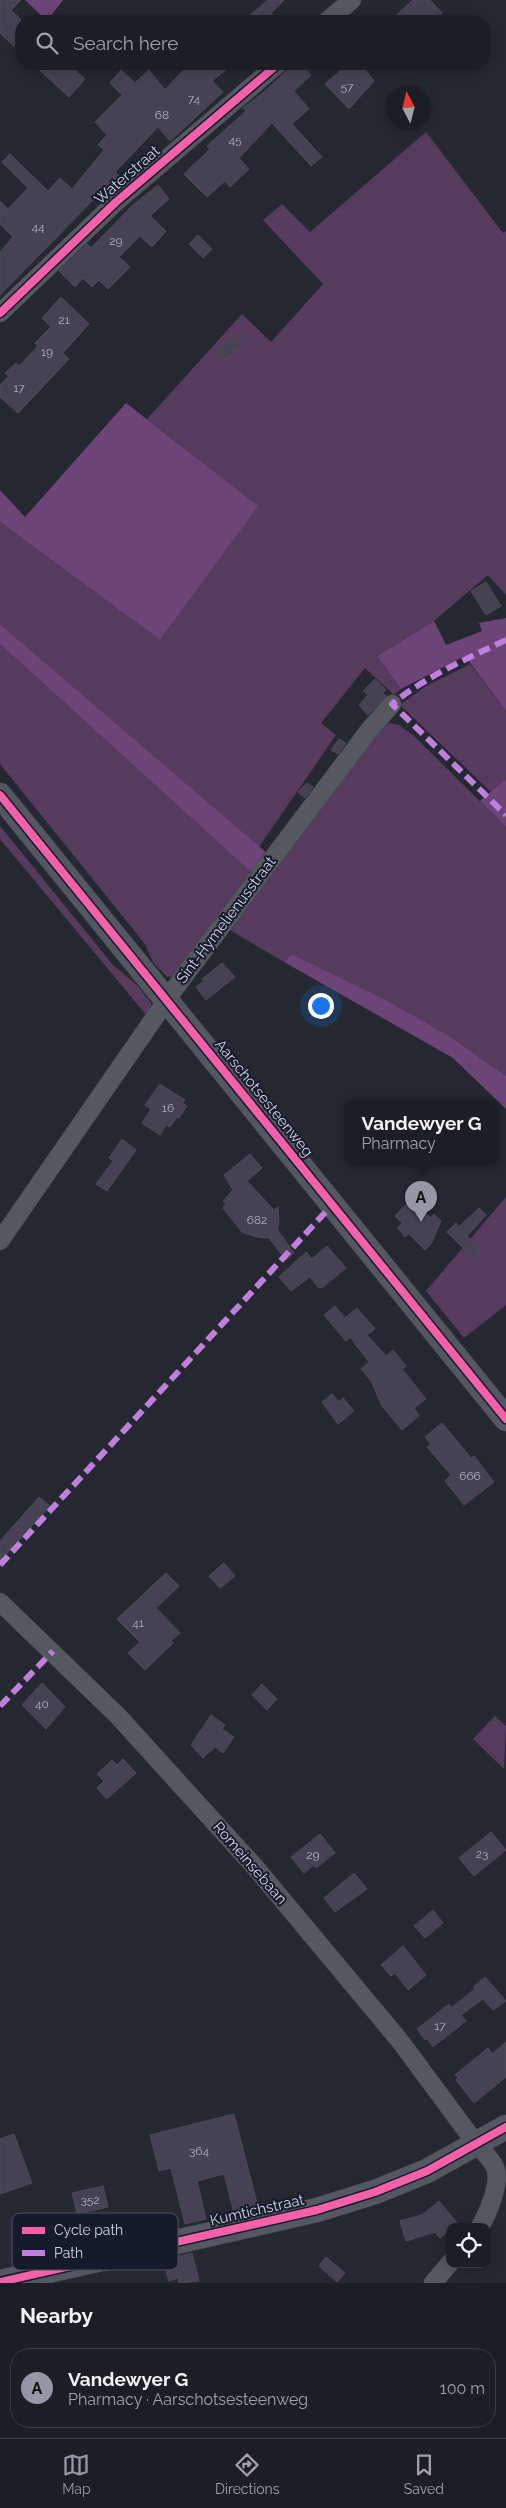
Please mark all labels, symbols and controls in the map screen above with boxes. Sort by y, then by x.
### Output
search box [15,15,491,70]
icon: search [33,29,61,57]
text: Search here [73,32,179,54]
house number: 57 [341,80,354,94]
north arrow [386,85,431,130]
house number: 74 [188,92,201,106]
house number: 68 [155,108,169,122]
house number: 45 [228,133,242,147]
street label: Waterstraat [91,142,163,208]
house number: 44 [31,220,45,234]
house number: 29 [109,234,123,248]
house number: 21 [58,313,70,327]
house number: 19 [41,345,53,359]
house number: 17 [13,381,25,395]
street label: Sint-Hymelienusstraat [172,853,280,987]
your location [308,993,334,1019]
street label: Aarschotsesteenweg [211,1036,317,1160]
popup [344,1100,499,1165]
house number: 16 [162,1101,174,1115]
text: Vandewyer G [361,1112,482,1134]
text: Pharmacy [361,1134,436,1153]
pin: A [405,1181,437,1222]
house number: 682 [247,1213,267,1227]
house number: 666 [459,1469,481,1483]
house number: 41 [132,1616,144,1630]
house number: 40 [35,1697,49,1711]
street label: Romeinsebaan [209,1818,291,1908]
house number: 23 [476,1847,488,1861]
house number: 29 [306,1848,320,1862]
house number: 17 [434,2019,446,2033]
house number: 364 [189,2144,210,2158]
street label: Kumtichstraat [208,2190,306,2230]
house number: 352 [80,2193,100,2207]
legend [12,2213,178,2270]
text: Cycle path [54,2222,123,2238]
map controls [446,2223,491,2268]
button: locate [446,2223,491,2268]
text: Path [54,2245,83,2261]
text: Nearby [20,2303,93,2328]
text: Vandewyer G [68,2368,188,2390]
text: A [32,2379,42,2398]
text: 100 m [440,2379,485,2398]
text: Pharmacy · Aarschotsesteenweg [68,2390,308,2409]
tab: Map [62,2451,91,2497]
tab: Directions [215,2451,280,2497]
tab: Saved [404,2451,444,2497]

